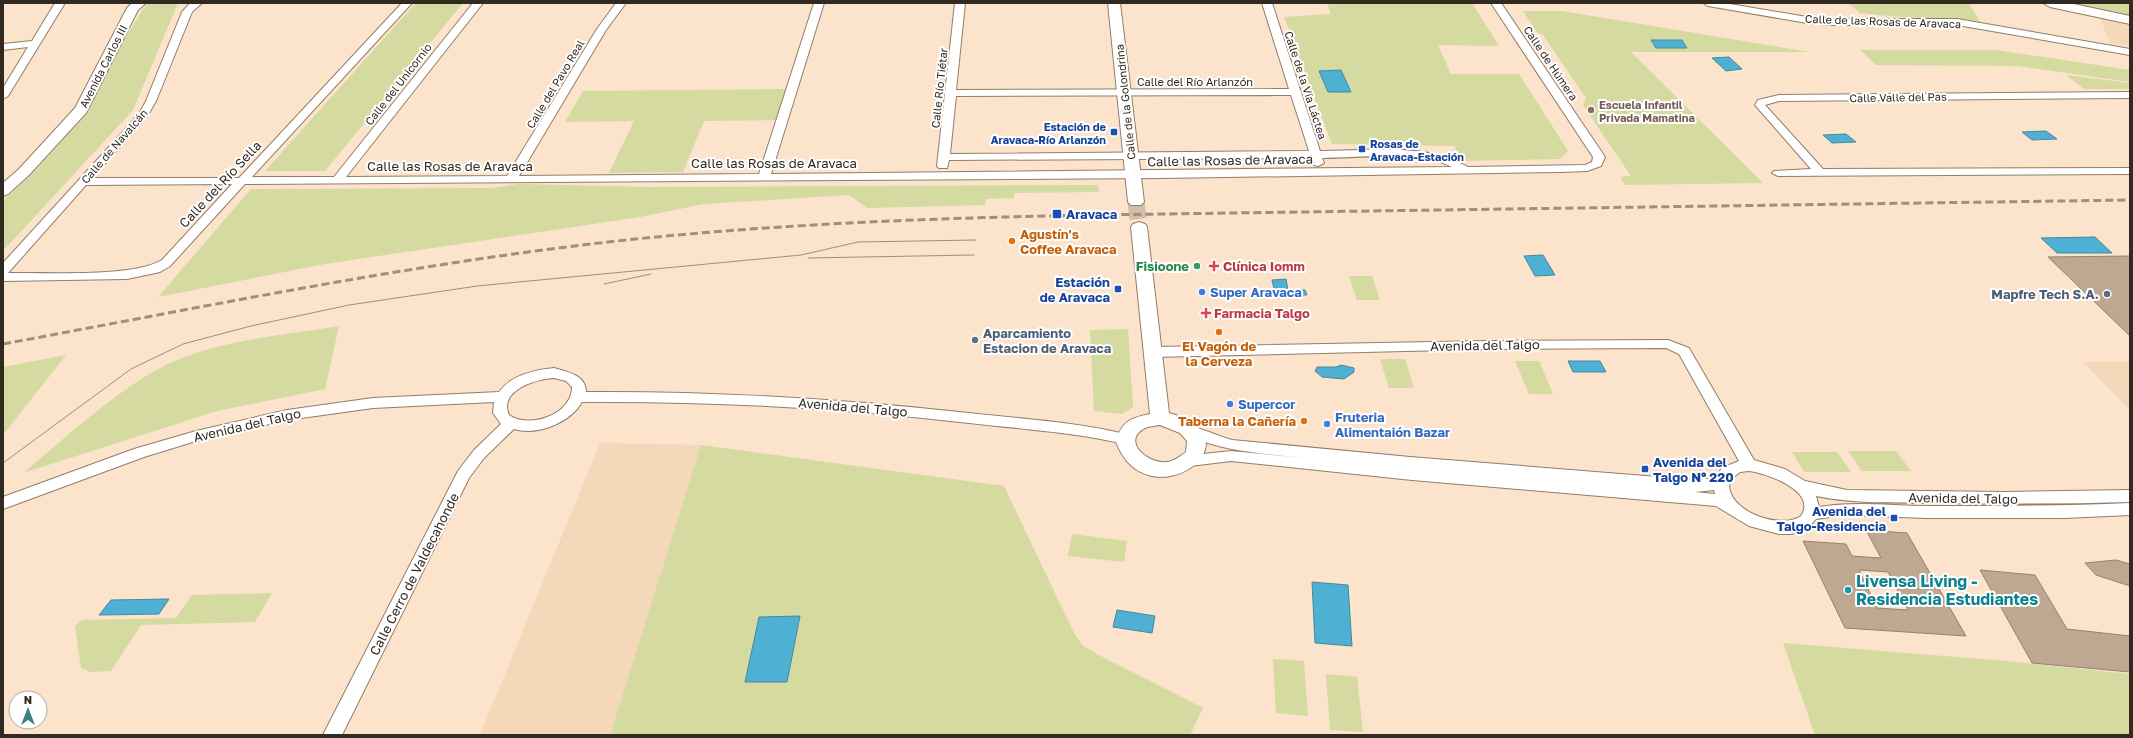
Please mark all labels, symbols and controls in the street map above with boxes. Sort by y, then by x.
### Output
street label: Calle de las Rosas de Aravaca [1805,12,1961,30]
street label: Avenida Carlos III [76,22,130,110]
street label: Calle de Húmera [1521,23,1581,103]
street label: Calle de la Vía Láctea [1282,29,1330,141]
street label: Calle del Pavo Real [523,37,587,131]
street label: Calle del Unicornio [362,40,434,127]
street label: Calle de la Golondrina [1112,44,1138,160]
street label: Calle Río Tiétar [928,47,950,129]
street label: Calle del Río Arlanzón [1137,75,1253,88]
street label: Calle Valle del Pas [1849,90,1947,104]
place label: Escuela Infantil Privada Mamatina [1599,98,1695,124]
marker: Escuela Infantil Privada Mamatina [1586,105,1596,115]
street label: Calle de Navalcán [78,106,150,186]
place label: Estación de Aravaca-Río Arlanzón [991,120,1106,146]
marker: Estación de Aravaca-Río Arlanzón [1109,127,1119,137]
street label: Calle del Río Sella [176,137,264,231]
place label: Rosas de Aravaca-Estación [1370,137,1464,163]
marker: Rosas de Aravaca-Estación [1357,144,1367,154]
street label: Calle las Rosas de Aravaca [1147,151,1313,169]
street label: Calle las Rosas de Aravaca [691,155,857,171]
street label: Calle las Rosas de Aravaca [367,158,533,174]
place label: Aravaca [1066,206,1118,222]
marker: Aravaca [1051,208,1063,220]
place label: Agustín's Coffee Aravaca [1020,226,1117,257]
marker: Agustín's Coffee Aravaca [1007,236,1017,246]
place label: Fisioone [1136,258,1189,274]
place label: Clínica Iomm [1223,258,1305,274]
marker: Clínica Iomm [1208,260,1220,272]
marker: Fisioone [1192,261,1202,271]
place label: Estación de Aravaca [1040,274,1110,305]
marker: Estación de Aravaca [1113,284,1123,294]
place label: Super Aravaca [1210,284,1302,300]
place label: Mapfre Tech S.A. [1991,286,2099,302]
marker: Super Aravaca [1197,287,1207,297]
marker: Mapfre Tech S.A. [2102,289,2112,299]
place label: Farmacia Talgo [1214,305,1310,321]
marker: Farmacia Talgo [1201,308,1211,318]
place label: Aparcamiento Estacion de Aravaca [983,325,1112,356]
marker: El Vagón de la Cerveza [1214,327,1224,337]
marker: Aparcamiento Estacion de Aravaca [970,335,980,345]
street label: Avenida del Talgo [1430,336,1540,354]
place label: El Vagón de la Cerveza [1182,338,1256,369]
street label: Avenida del Talgo [798,394,908,420]
place label: Supercor [1238,396,1295,412]
marker: Supercor [1225,399,1235,409]
street label: Avenida del Talgo [192,405,302,445]
place label: Fruteria Alimentaión Bazar [1335,409,1450,440]
place label: Taberna la Cañería [1178,413,1296,429]
marker: Taberna la Cañería [1299,416,1309,426]
marker: Fruteria Alimentaión Bazar [1322,419,1332,429]
place label: Avenida del Talgo Nº 220 [1653,454,1734,485]
marker: Avenida del Talgo Nº 220 [1640,464,1650,474]
street label: Avenida del Talgo [1908,489,2018,507]
street label: Calle Cerro de Valdecahonde [366,490,462,658]
place label: Avenida del Talgo-Residencia [1777,503,1887,534]
marker: Avenida del Talgo-Residencia [1889,513,1899,523]
place label: Livensa Living - Residencia Estudiantes [1856,571,2038,609]
marker: Livensa Living - Residencia Estudiantes [1843,585,1853,595]
north arrow [8,690,48,730]
text: N [24,693,32,706]

